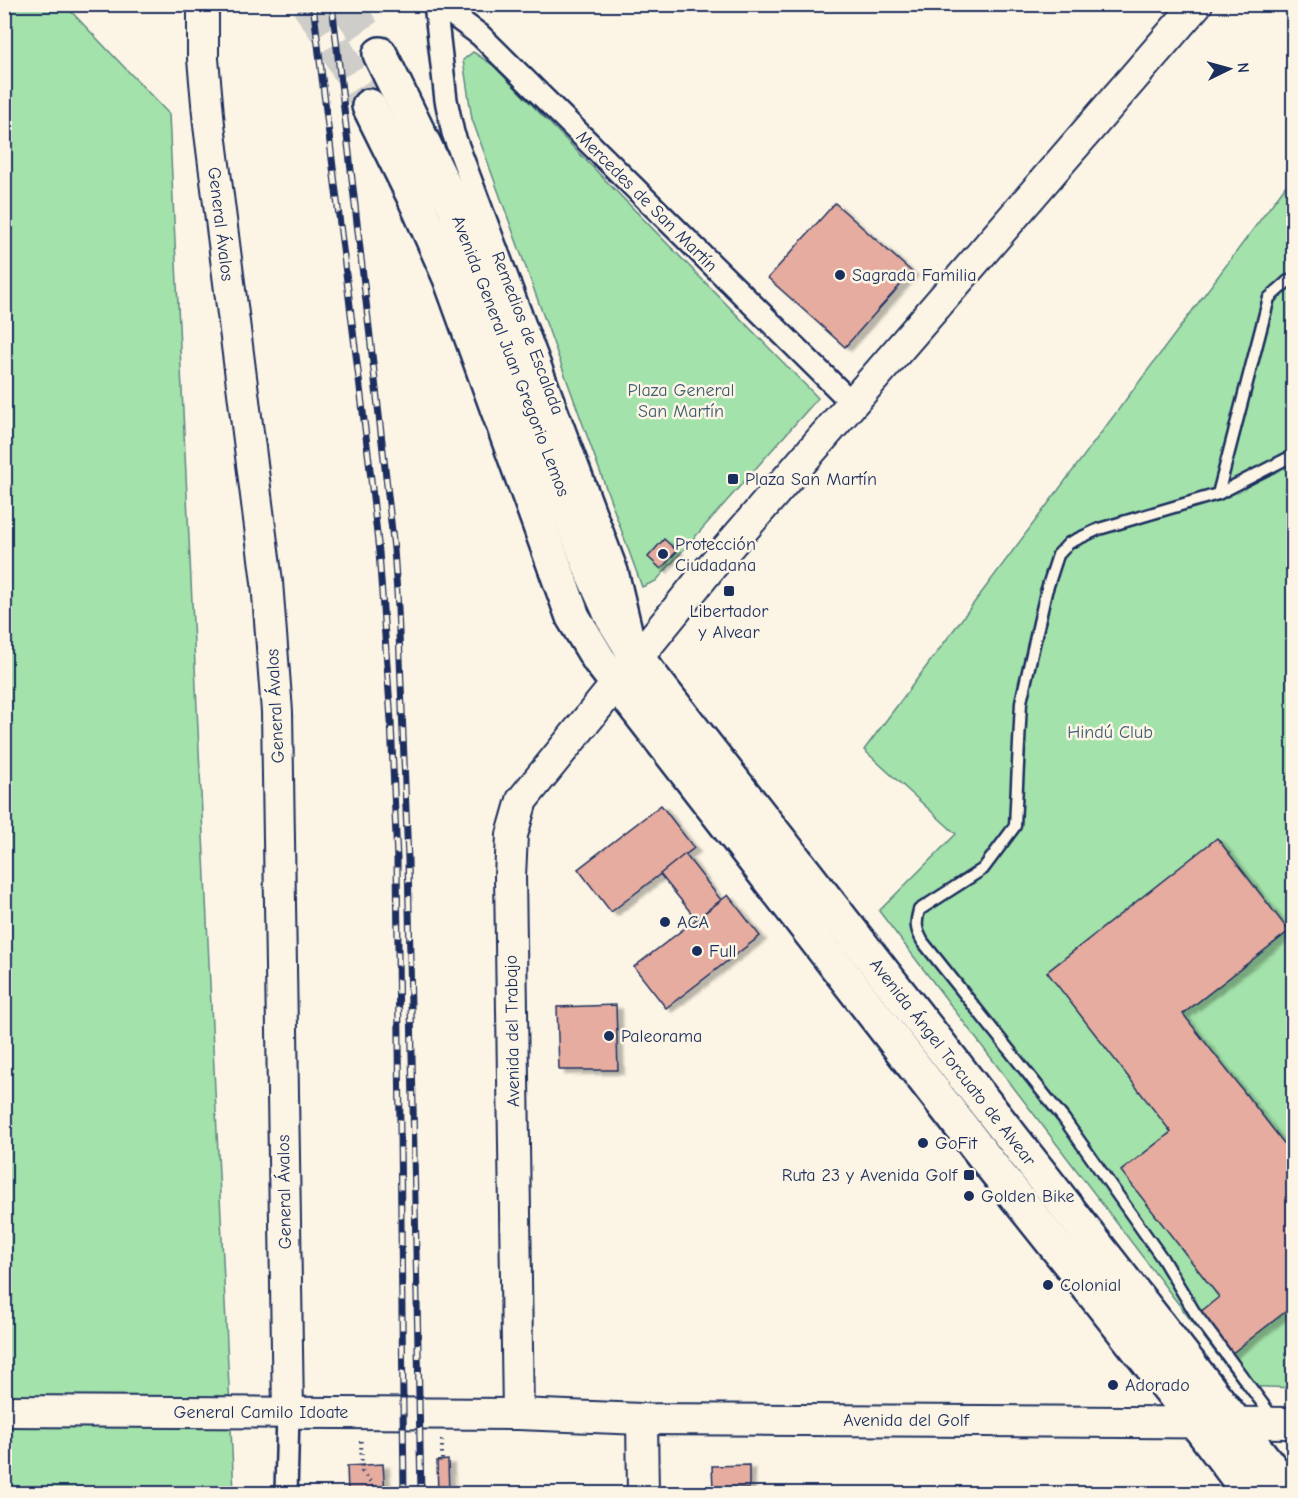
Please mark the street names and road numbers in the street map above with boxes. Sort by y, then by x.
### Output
street label: Mercedes de San Martín [572,126,722,276]
street label: General Ávalos [203,166,239,282]
street label: Avenida General Juan Gregorio Lemos [447,213,574,500]
street label: Remedios de Escalada [487,249,568,418]
street label: General Ávalos [261,648,289,764]
street label: Avenida Ángel Torcuato de Alvear [865,954,1041,1171]
street label: Avenida del Trabajo [501,955,524,1107]
street label: General Ávalos [272,1134,296,1250]
street label: General Camilo Idoate [174,1402,348,1423]
street label: Avenida del Golf [843,1410,970,1431]

